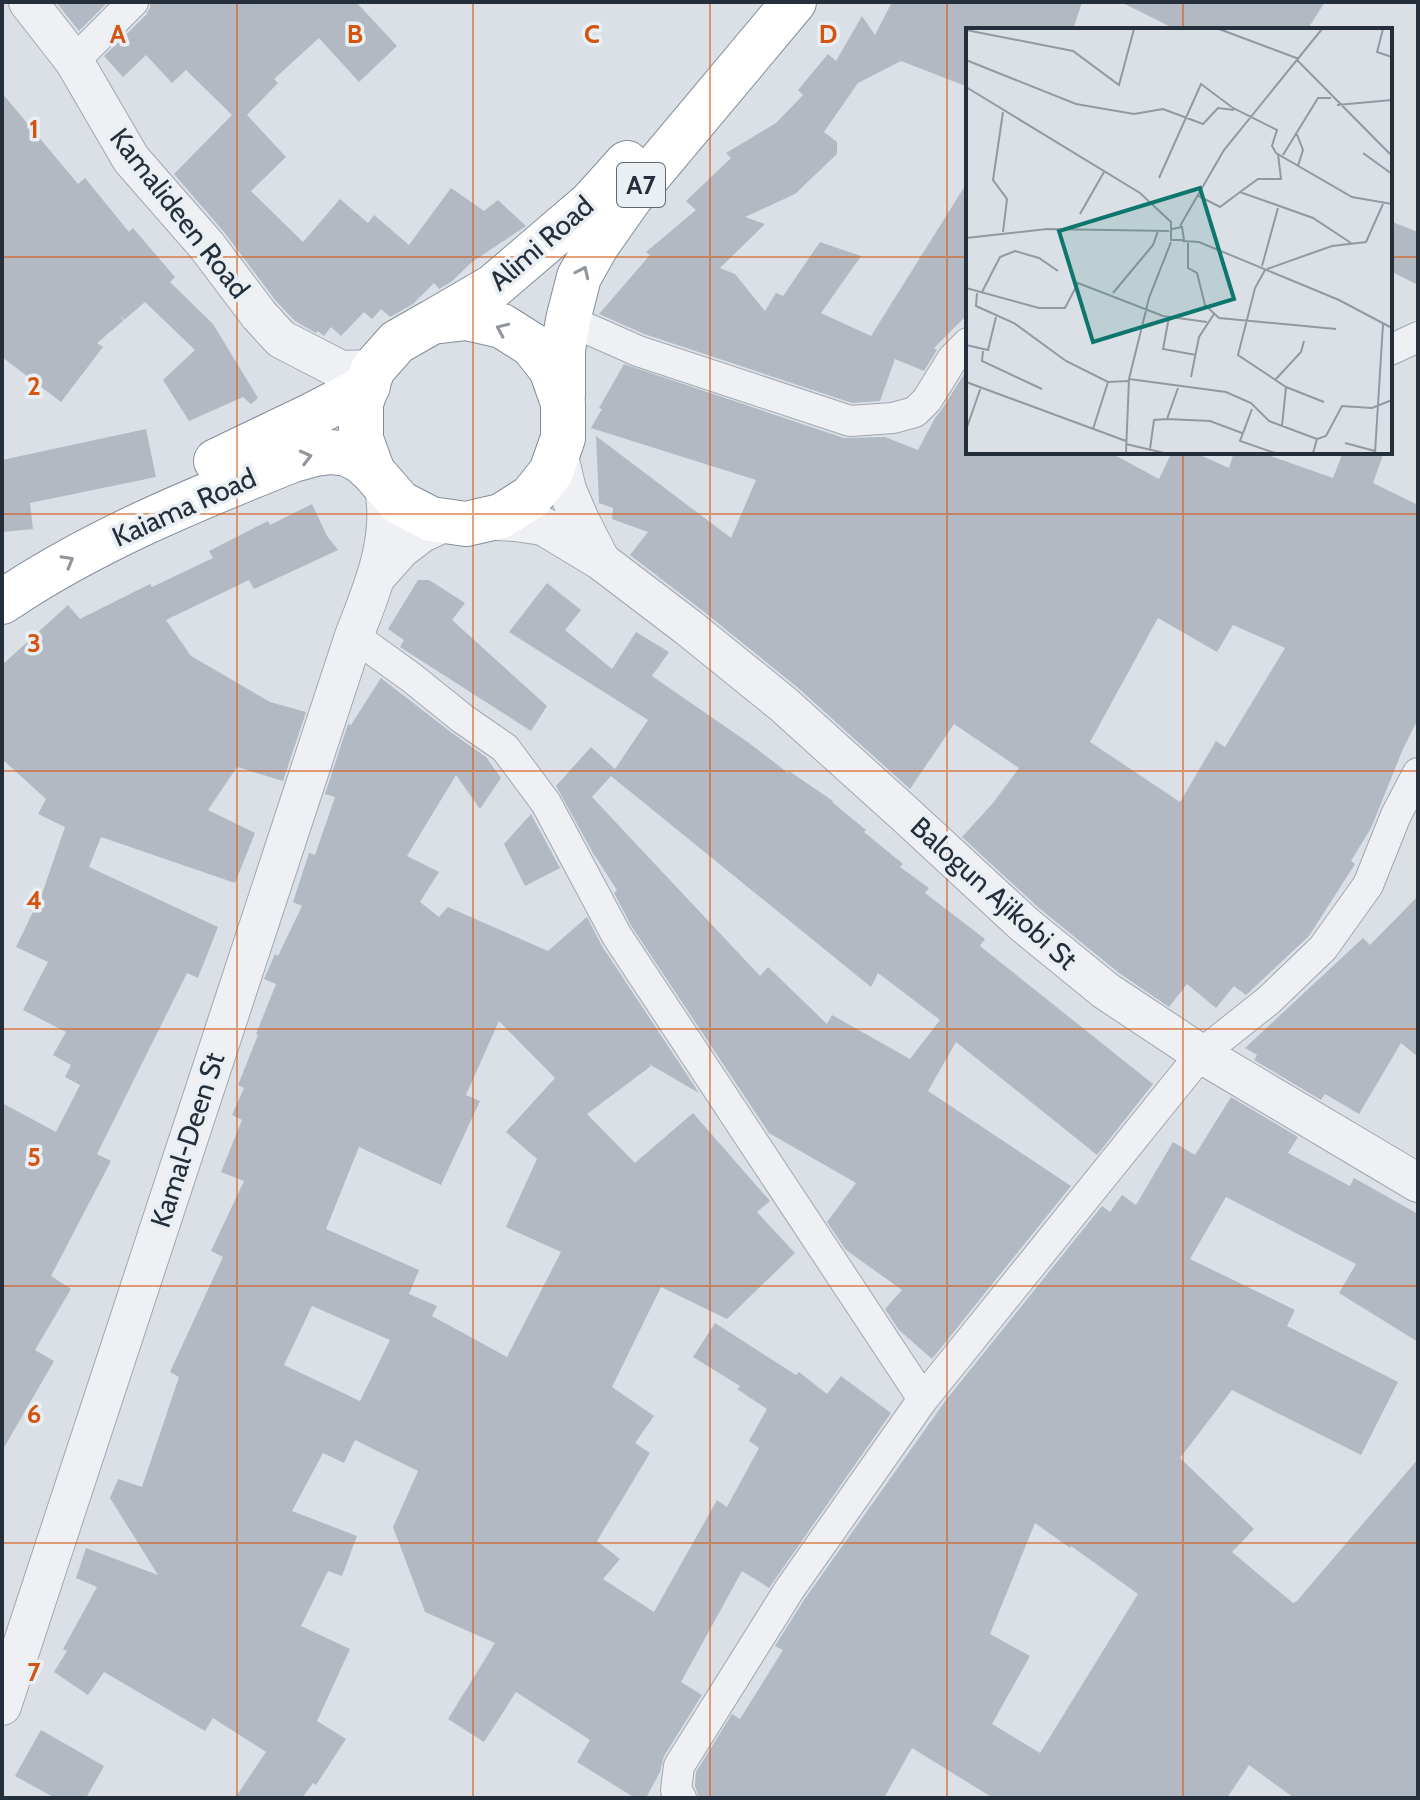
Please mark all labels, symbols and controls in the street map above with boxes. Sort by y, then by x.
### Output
text: A [110,18,127,50]
text: B [347,18,363,50]
text: C [584,18,600,50]
text: D [819,18,837,50]
inset map [966,28,1392,454]
text: 1 [29,113,39,145]
street label: Kamalideen Road [103,121,257,305]
road number: A7 [617,163,665,207]
street label: Alimi Road [482,188,600,298]
one-way arrow [573,265,589,280]
one-way arrow [496,322,511,338]
text: 2 [27,370,41,402]
one-way arrow [299,449,312,466]
street label: Kaiama Road [107,460,261,554]
one-way arrow [60,555,74,571]
text: 3 [27,627,41,659]
street label: Balogun Ajikobi St [904,809,1084,977]
text: 4 [26,884,42,916]
street label: Kamal-Deen St [143,1048,231,1232]
text: 5 [27,1141,41,1173]
text: 6 [27,1398,41,1430]
text: 7 [27,1656,41,1688]

